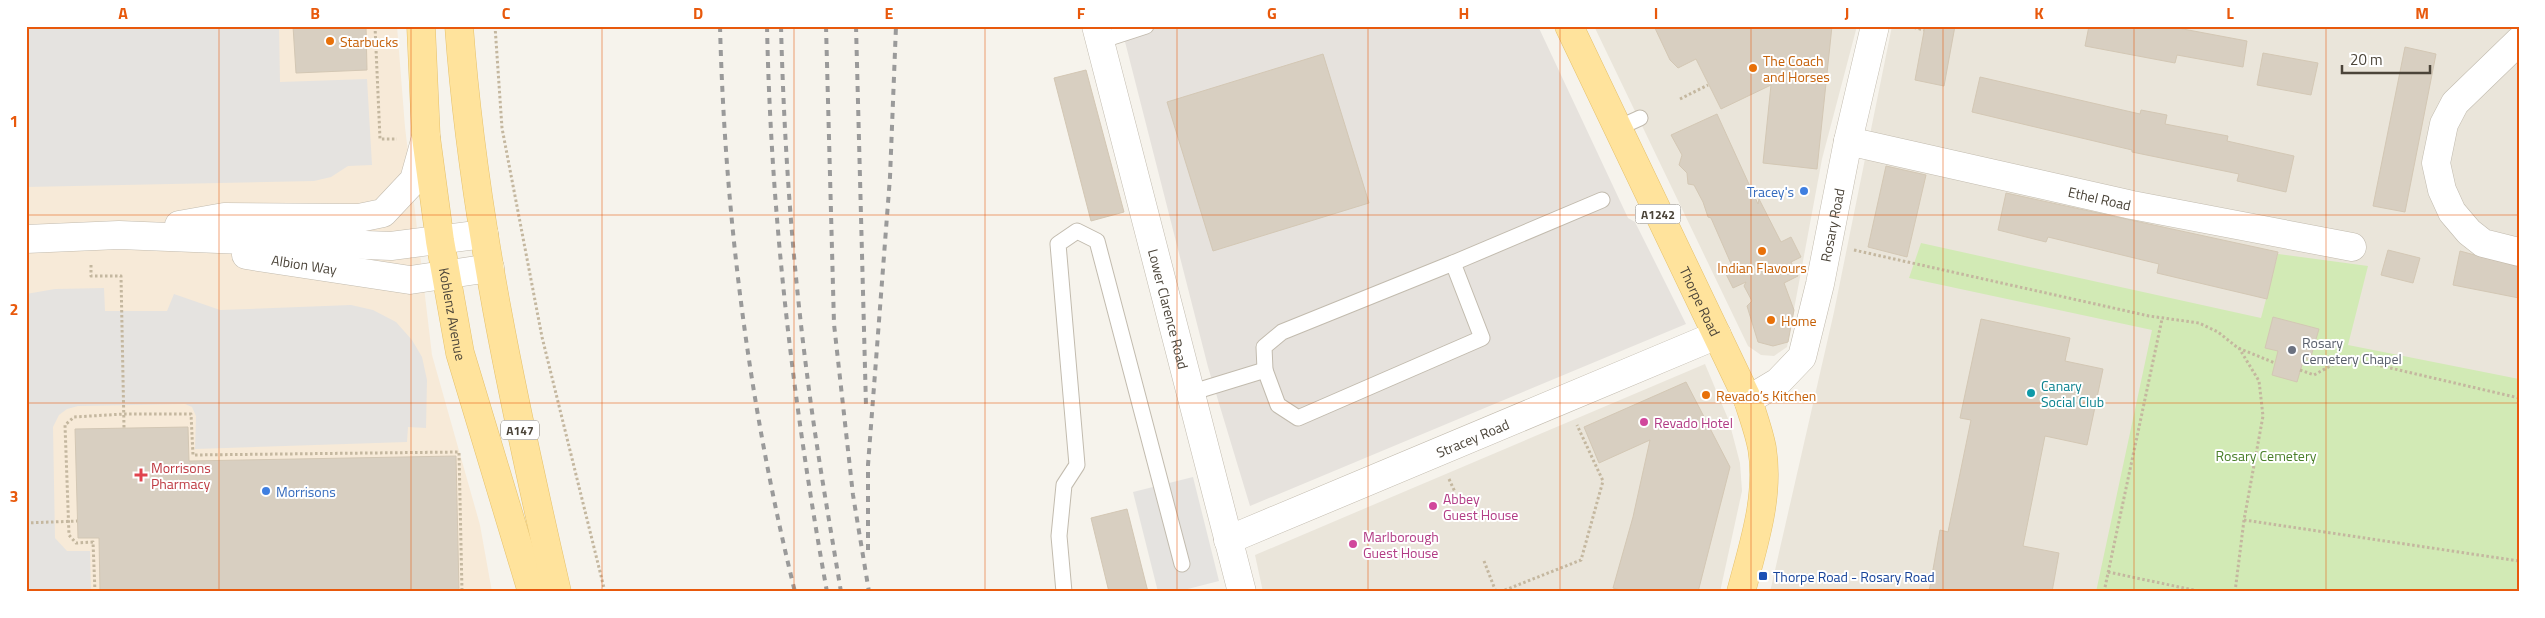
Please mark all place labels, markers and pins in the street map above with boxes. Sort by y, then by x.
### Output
place label: Starbucks [340,31,398,52]
marker: Starbucks [324,35,336,47]
place label: The Coach and Horses [1763,50,1830,87]
marker: The Coach and Horses [1747,62,1759,74]
place label: Tracey's [1747,181,1794,202]
marker: Tracey's [1798,185,1810,197]
marker: Indian Flavours [1756,245,1768,257]
place label: Indian Flavours [1717,257,1807,278]
place label: Home [1781,310,1817,331]
marker: Home [1765,314,1777,326]
place label: Rosary Cemetery Chapel [2302,332,2402,369]
marker: Rosary Cemetery Chapel [2286,344,2298,356]
place label: Canary Social Club [2041,375,2104,412]
place label: Revado’s Kitchen [1716,385,1816,406]
marker: Canary Social Club [2025,387,2037,399]
marker: Revado’s Kitchen [1700,389,1712,401]
place label: Revado Hotel [1654,412,1733,433]
marker: Revado Hotel [1638,416,1650,428]
place label: Morrisons Pharmacy [151,457,211,494]
marker: Morrisons Pharmacy [135,469,147,481]
place label: Morrisons [276,481,336,502]
marker: Morrisons [260,485,272,497]
place label: Abbey Guest House [1443,488,1518,525]
marker: Abbey Guest House [1427,500,1439,512]
place label: Marlborough Guest House [1363,526,1439,563]
marker: Marlborough Guest House [1347,538,1359,550]
place label: Thorpe Road - Rosary Road [1773,566,1935,587]
marker: Thorpe Road - Rosary Road [1757,570,1769,582]

